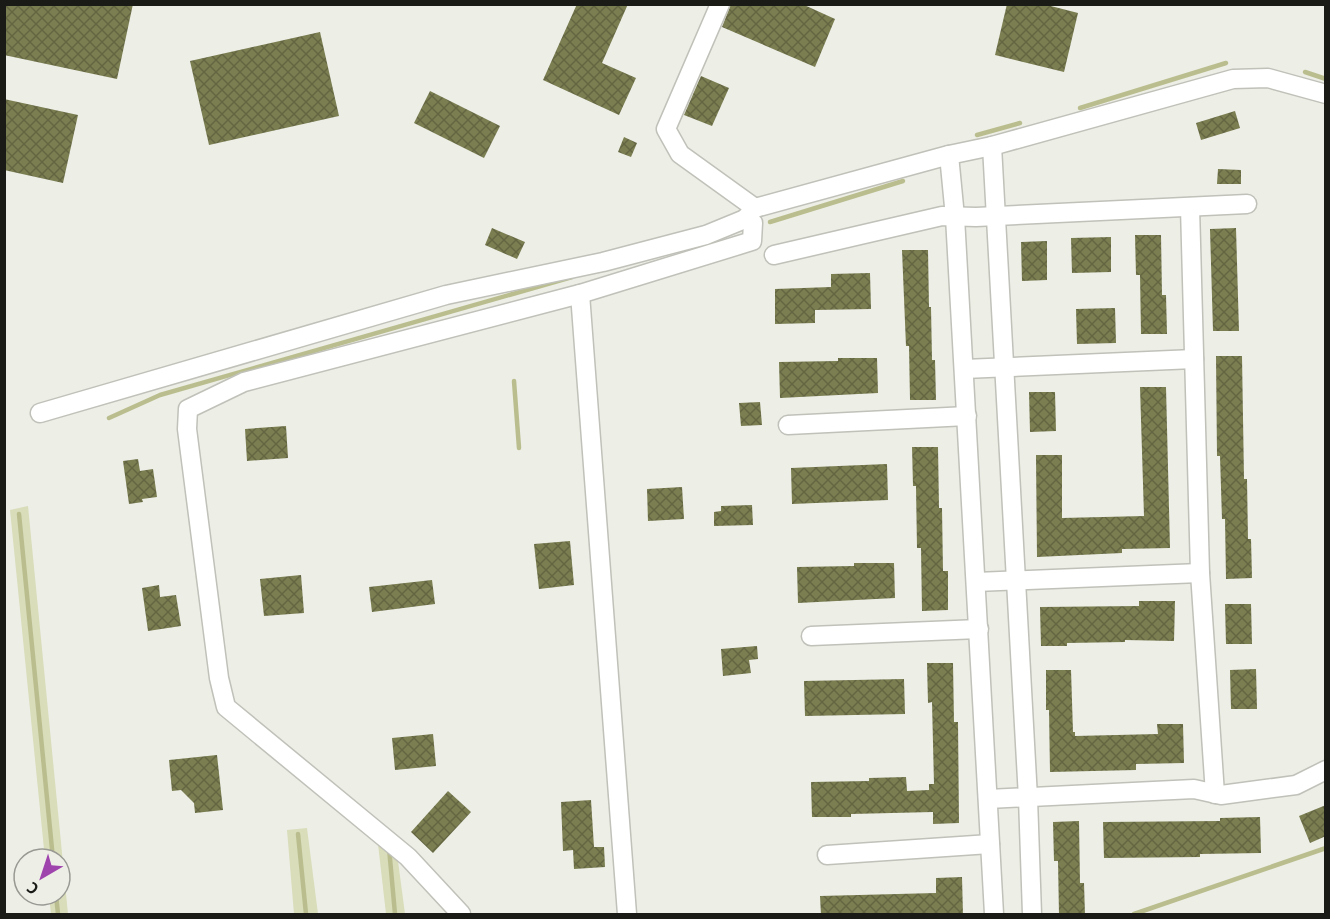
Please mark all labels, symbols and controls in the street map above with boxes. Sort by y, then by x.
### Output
north arrow [12,847,72,907]
text: С [23,878,42,899]

